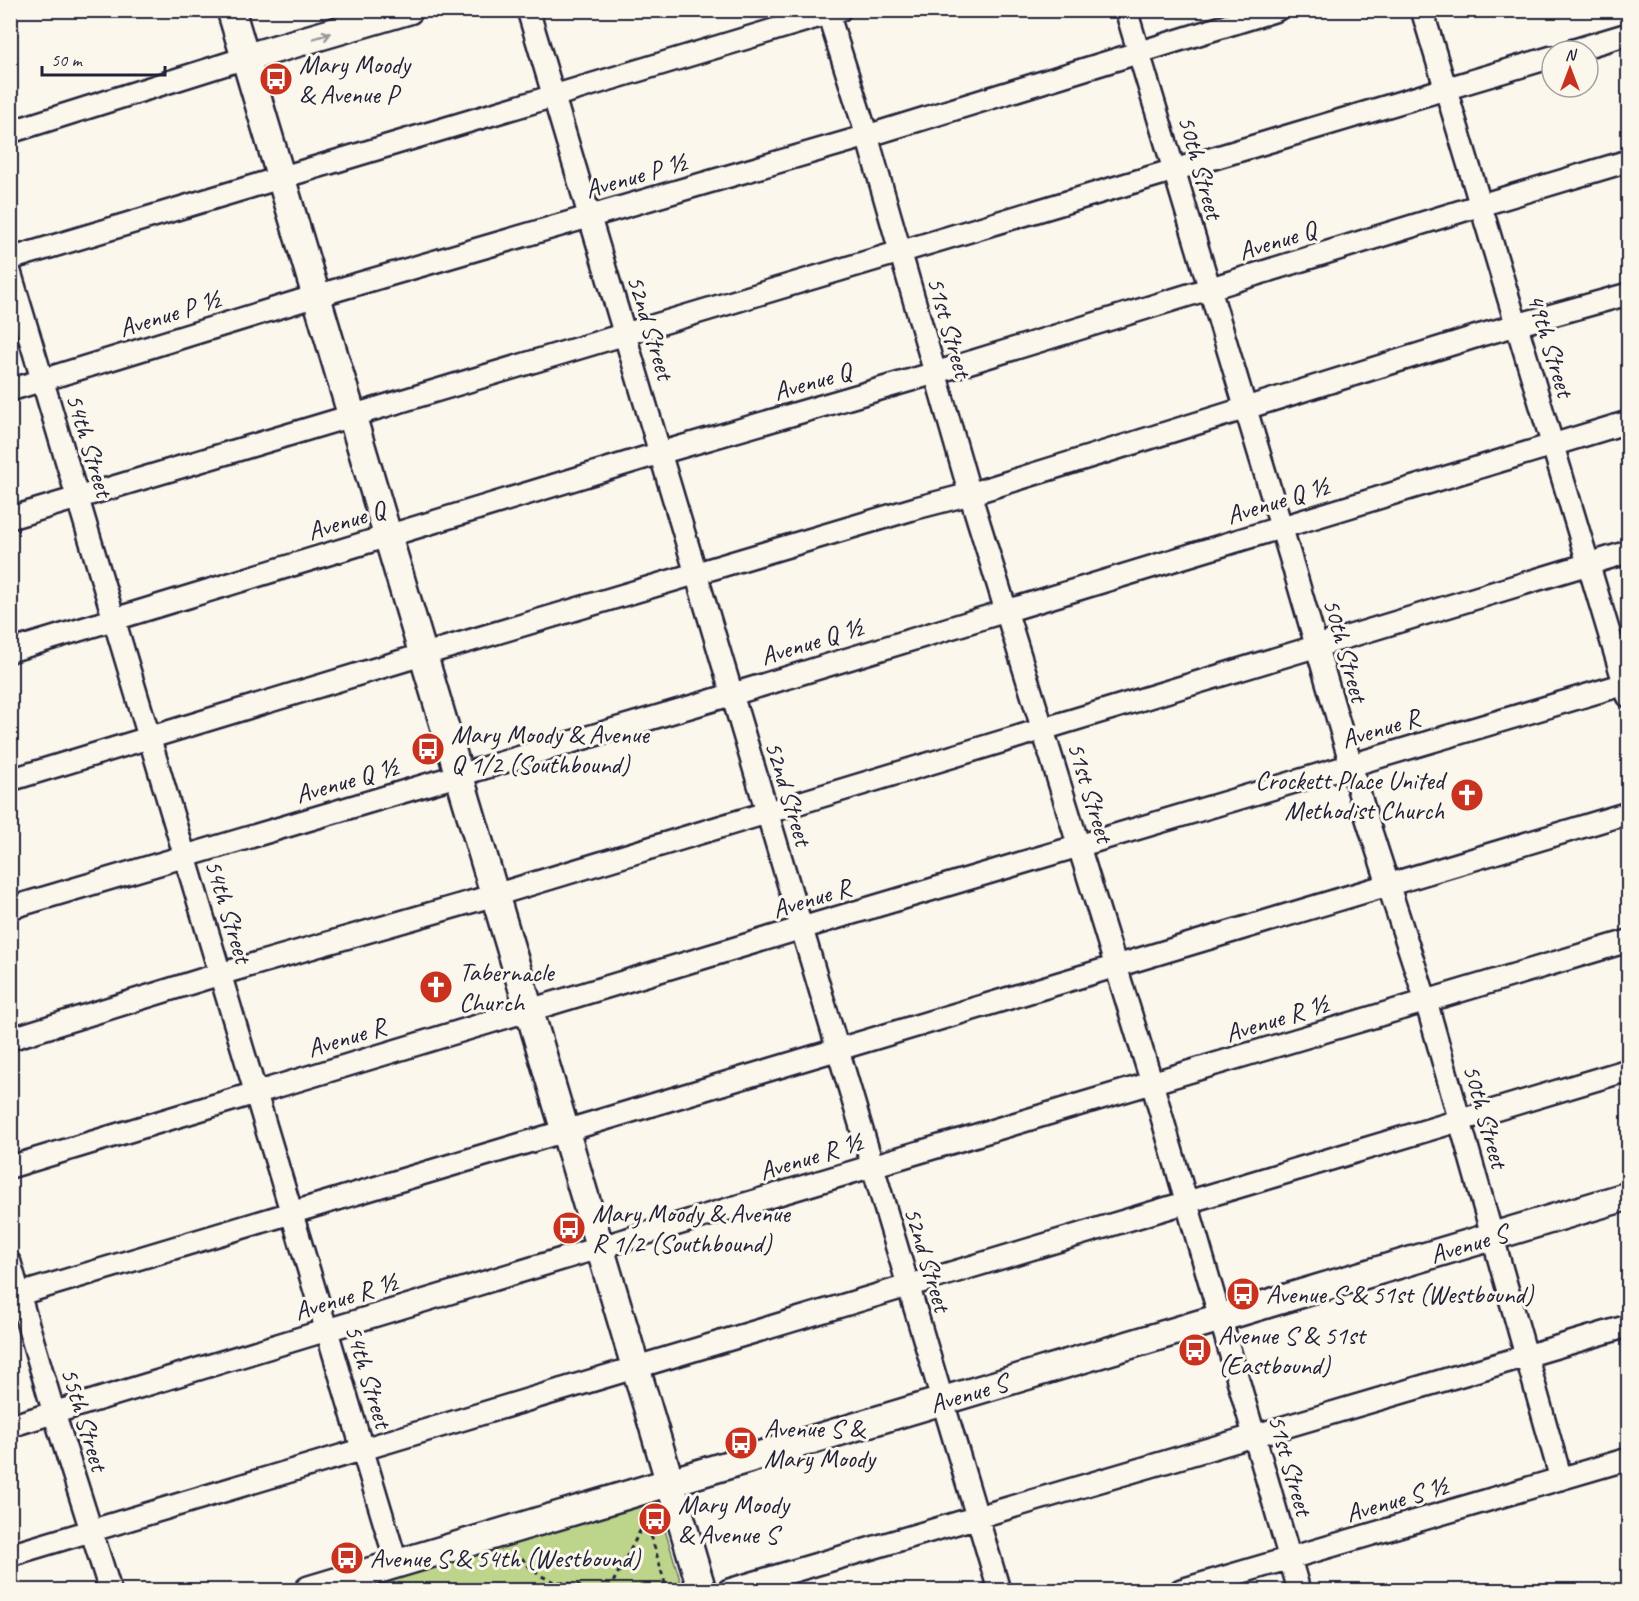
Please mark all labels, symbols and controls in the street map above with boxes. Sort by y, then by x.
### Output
one-way arrow [312,30,331,41]
scale bar [42,39,165,77]
north arrow [1540,39,1600,99]
text: N [1565,45,1578,65]
place label: Mary Moody & Avenue P [299,48,412,111]
text: 50 m [51,49,84,71]
bus stop icon: Mary Moody & Avenue P [258,61,294,97]
street label: 50th Street [1170,112,1232,225]
street label: Avenue P ½ [581,145,691,206]
street label: Avenue Q [1235,212,1323,268]
street label: 52nd Street [619,271,683,386]
street label: 51st Street [919,273,980,384]
street label: Avenue P ½ [115,282,225,345]
street label: 49th Street [1519,290,1583,403]
street label: Avenue Q [770,354,858,408]
street label: 54th Street [58,390,122,503]
street label: Avenue Q ½ [1223,469,1334,532]
street label: Avenue Q [304,492,392,548]
street label: 50th Street [1315,595,1377,708]
street label: Avenue Q ½ [757,610,868,673]
street label: Avenue R [1337,700,1426,756]
place label: Mary Moody & Avenue Q 1/2 (Southbound) [451,718,650,781]
bus stop icon: Mary Moody & Avenue Q 1/2 (Southbound) [410,731,446,767]
street label: 52nd Street [757,737,821,852]
street label: 51st Street [1060,738,1122,849]
street label: Avenue Q ½ [292,750,403,811]
place label: Crockett Place United Methodist Church [1255,764,1448,827]
church icon: Crockett Place United Methodist Church [1449,777,1485,813]
street label: 54th Street [197,856,261,969]
street label: Avenue R [768,870,857,926]
place label: Tabernacle Church [459,956,556,1019]
church icon: Tabernacle Church [418,969,454,1005]
street label: Avenue R ½ [1221,987,1333,1050]
street label: Avenue R [303,1009,392,1065]
street label: 50th Street [1455,1061,1517,1174]
street label: Avenue R ½ [755,1125,867,1188]
place label: Mary Moody & Avenue R 1/2 (Southbound) [592,1197,791,1260]
street label: 52nd Street [896,1203,960,1318]
bus stop icon: Mary Moody & Avenue R 1/2 (Southbound) [551,1210,587,1246]
street label: Avenue S [1426,1216,1516,1271]
street label: Avenue R ½ [290,1265,402,1328]
bus stop icon: Avenue S & 51st (Westbound) [1225,1276,1261,1312]
place label: Avenue S & 51st (Westbound) [1266,1278,1535,1311]
place label: Avenue S & 51st (Eastbound) [1218,1319,1367,1382]
street label: 54th Street [337,1321,401,1434]
bus stop icon: Avenue S & 51st (Eastbound) [1177,1332,1213,1368]
street label: 55th Street [53,1364,117,1477]
street label: Avenue S [926,1365,1016,1421]
street label: 51st Street [1260,1411,1321,1522]
place label: Avenue S & Mary Moody [764,1412,877,1475]
bus stop icon: Avenue S & Mary Moody [723,1425,759,1461]
street label: Avenue S ½ [1342,1469,1453,1530]
place label: Mary Moody & Avenue S [678,1488,791,1551]
bus stop icon: Mary Moody & Avenue S [637,1501,673,1537]
bus stop icon: Avenue S & 54th (Westbound) [329,1540,365,1576]
place label: Avenue S & 54th (Westbound) [370,1542,642,1575]

